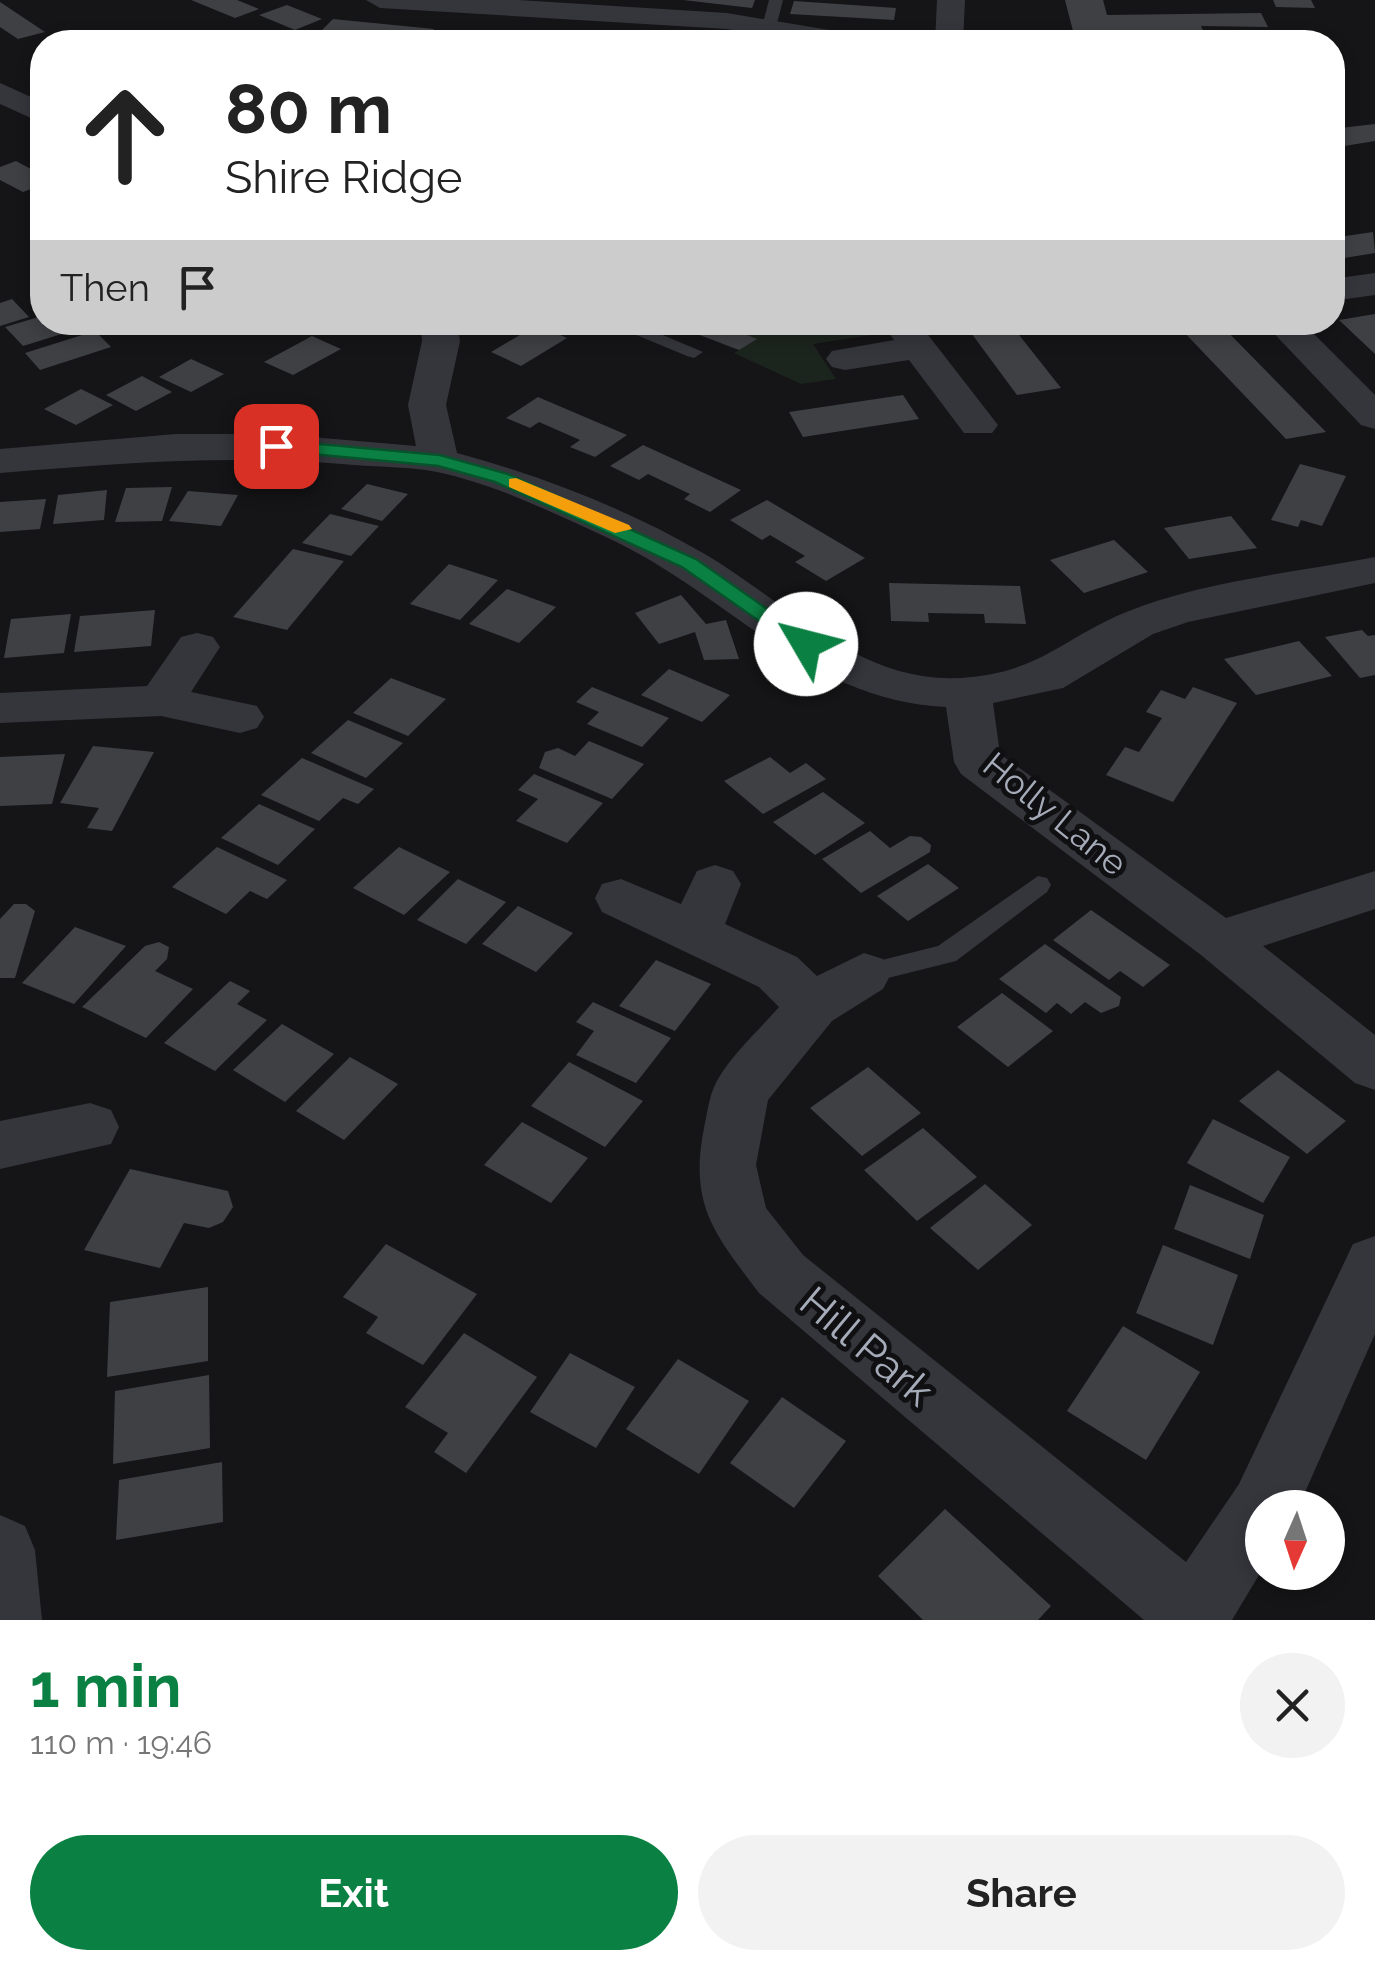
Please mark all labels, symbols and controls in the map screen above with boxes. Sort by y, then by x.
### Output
text: 80 m [225,67,392,149]
icon: ahead [60,70,190,200]
text: Shire Ridge [225,151,463,204]
icon: arrive [170,260,225,315]
text: Then [60,265,150,310]
pin [234,404,319,489]
icon: arrive [249,419,304,474]
position arrow [754,592,858,696]
street label: Holly Lane [976,743,1135,884]
street label: Hill Park [790,1277,943,1416]
north arrow [1245,1490,1345,1590]
map controls [1245,1490,1345,1590]
text: 1 min [30,1651,181,1721]
button: close [1240,1653,1345,1758]
text: 110 m · 19:46 [30,1724,212,1761]
button: Exit [30,1835,678,1950]
button: Share [698,1835,1345,1950]

